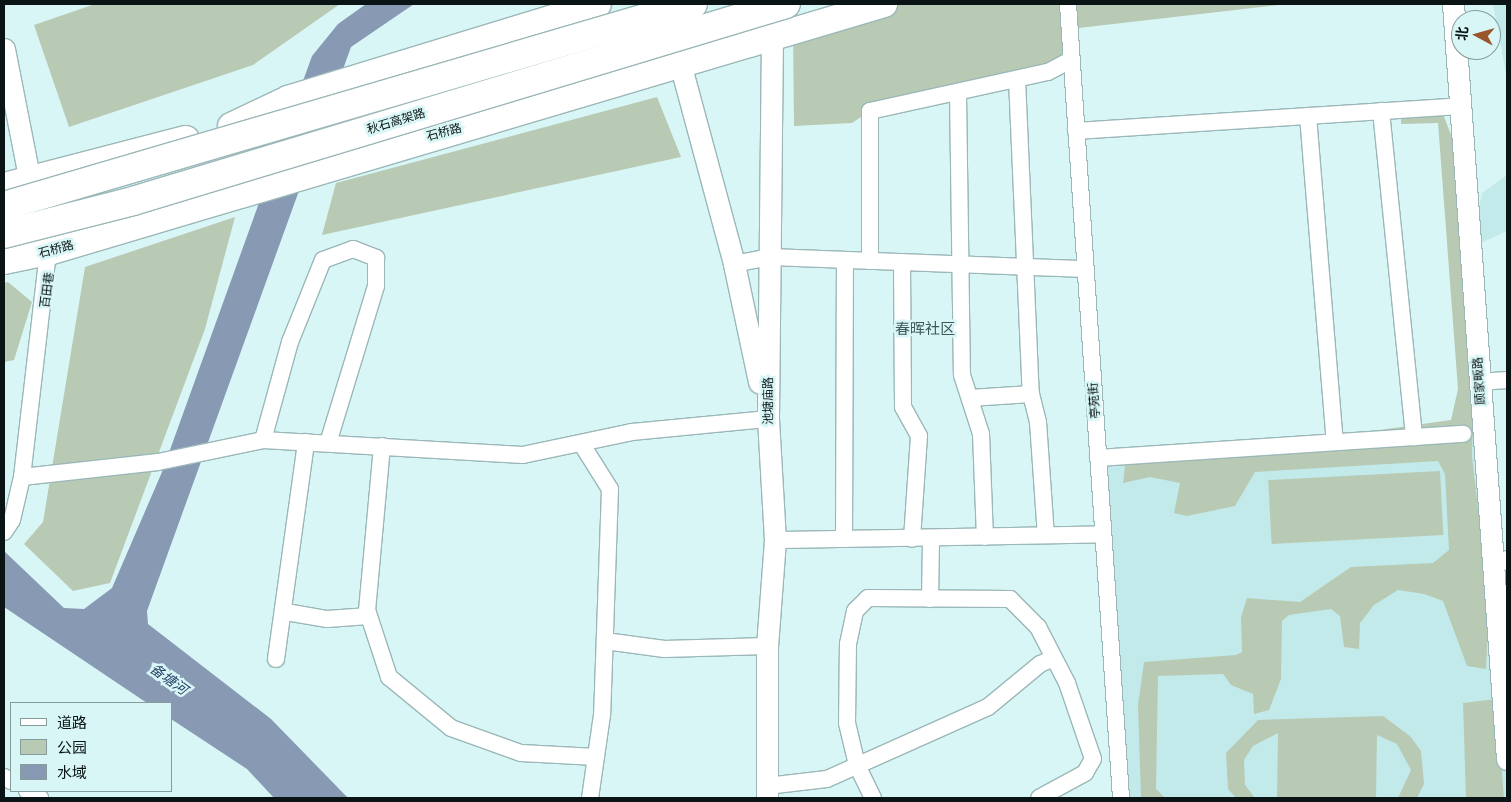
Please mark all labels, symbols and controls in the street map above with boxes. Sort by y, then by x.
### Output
north arrow [1451,10,1501,60]
text: 北 [1452,26,1472,41]
street label: 秋石高架路 [365,105,427,137]
street label: 石桥路 [425,120,463,144]
street label: 石桥路 [37,237,75,261]
street label: 百田巷 [38,271,56,309]
district label: 春晖社区 [895,320,955,338]
street label: 顾家畈路 [1470,357,1488,405]
street label: 池塘庙路 [761,377,775,425]
street label: 亭苑街 [1086,383,1102,419]
water label: 备塘河 [147,660,191,698]
legend [10,702,172,792]
text: 道路 [57,713,87,732]
text: 公园 [57,738,87,757]
text: 水域 [57,763,87,782]

